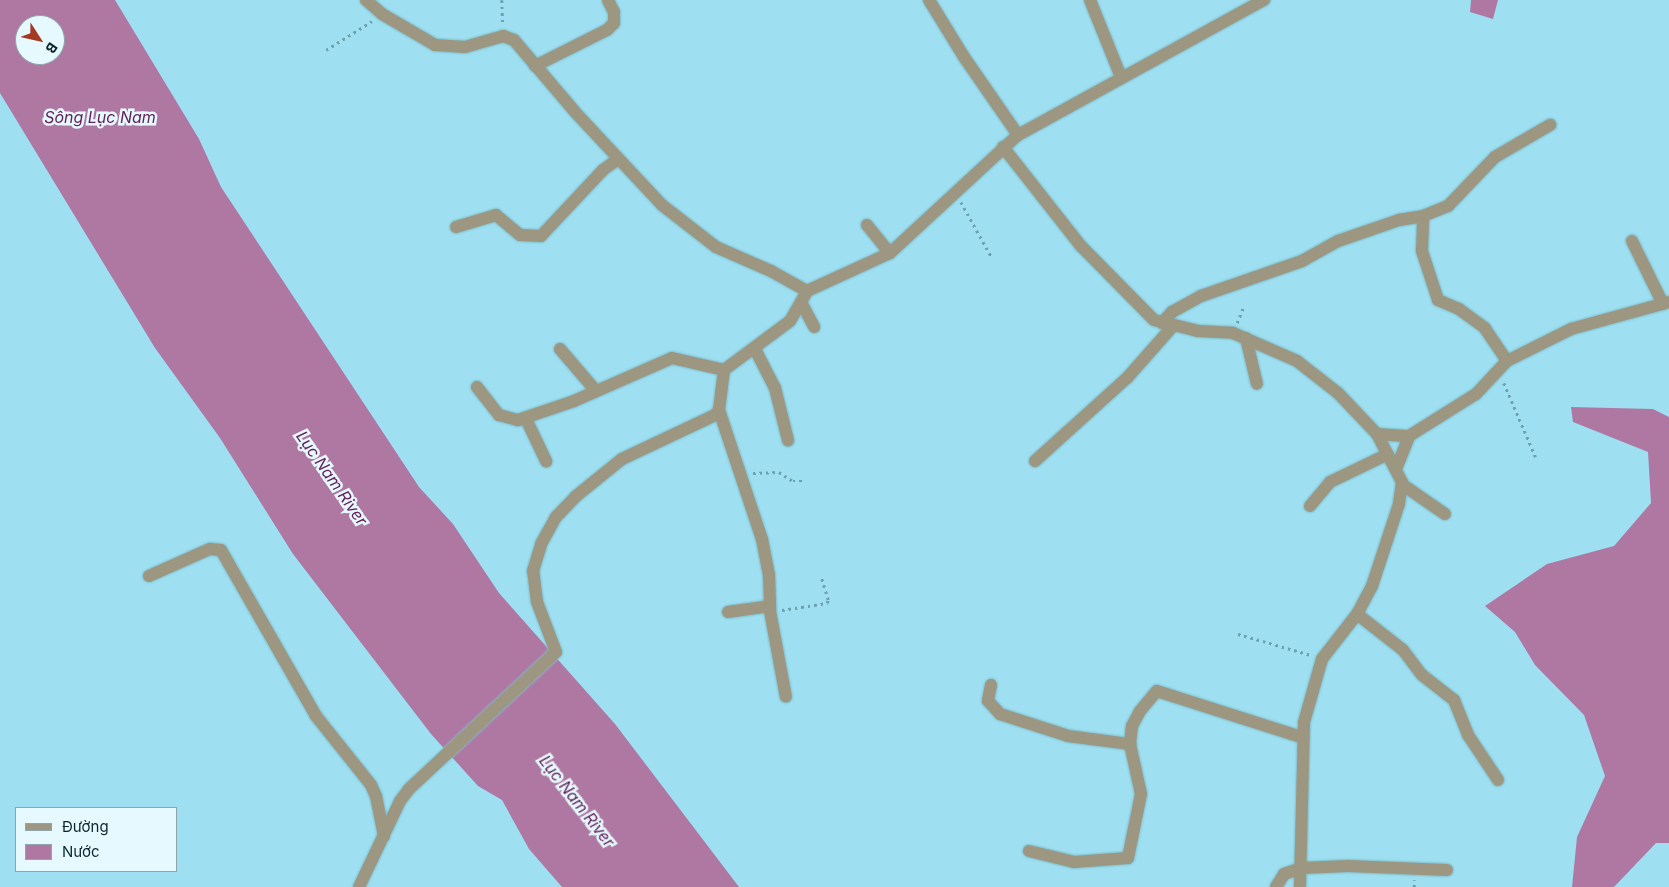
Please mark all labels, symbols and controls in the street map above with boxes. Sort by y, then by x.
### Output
north arrow [15,15,65,65]
text: B [42,40,62,57]
water label: Sông Lục Nam [44,107,156,127]
water label: Lục Nam River [292,427,372,529]
water label: Lục Nam River [535,751,619,851]
legend [15,807,178,872]
text: Đường [62,817,109,836]
text: Nước [62,842,100,861]

